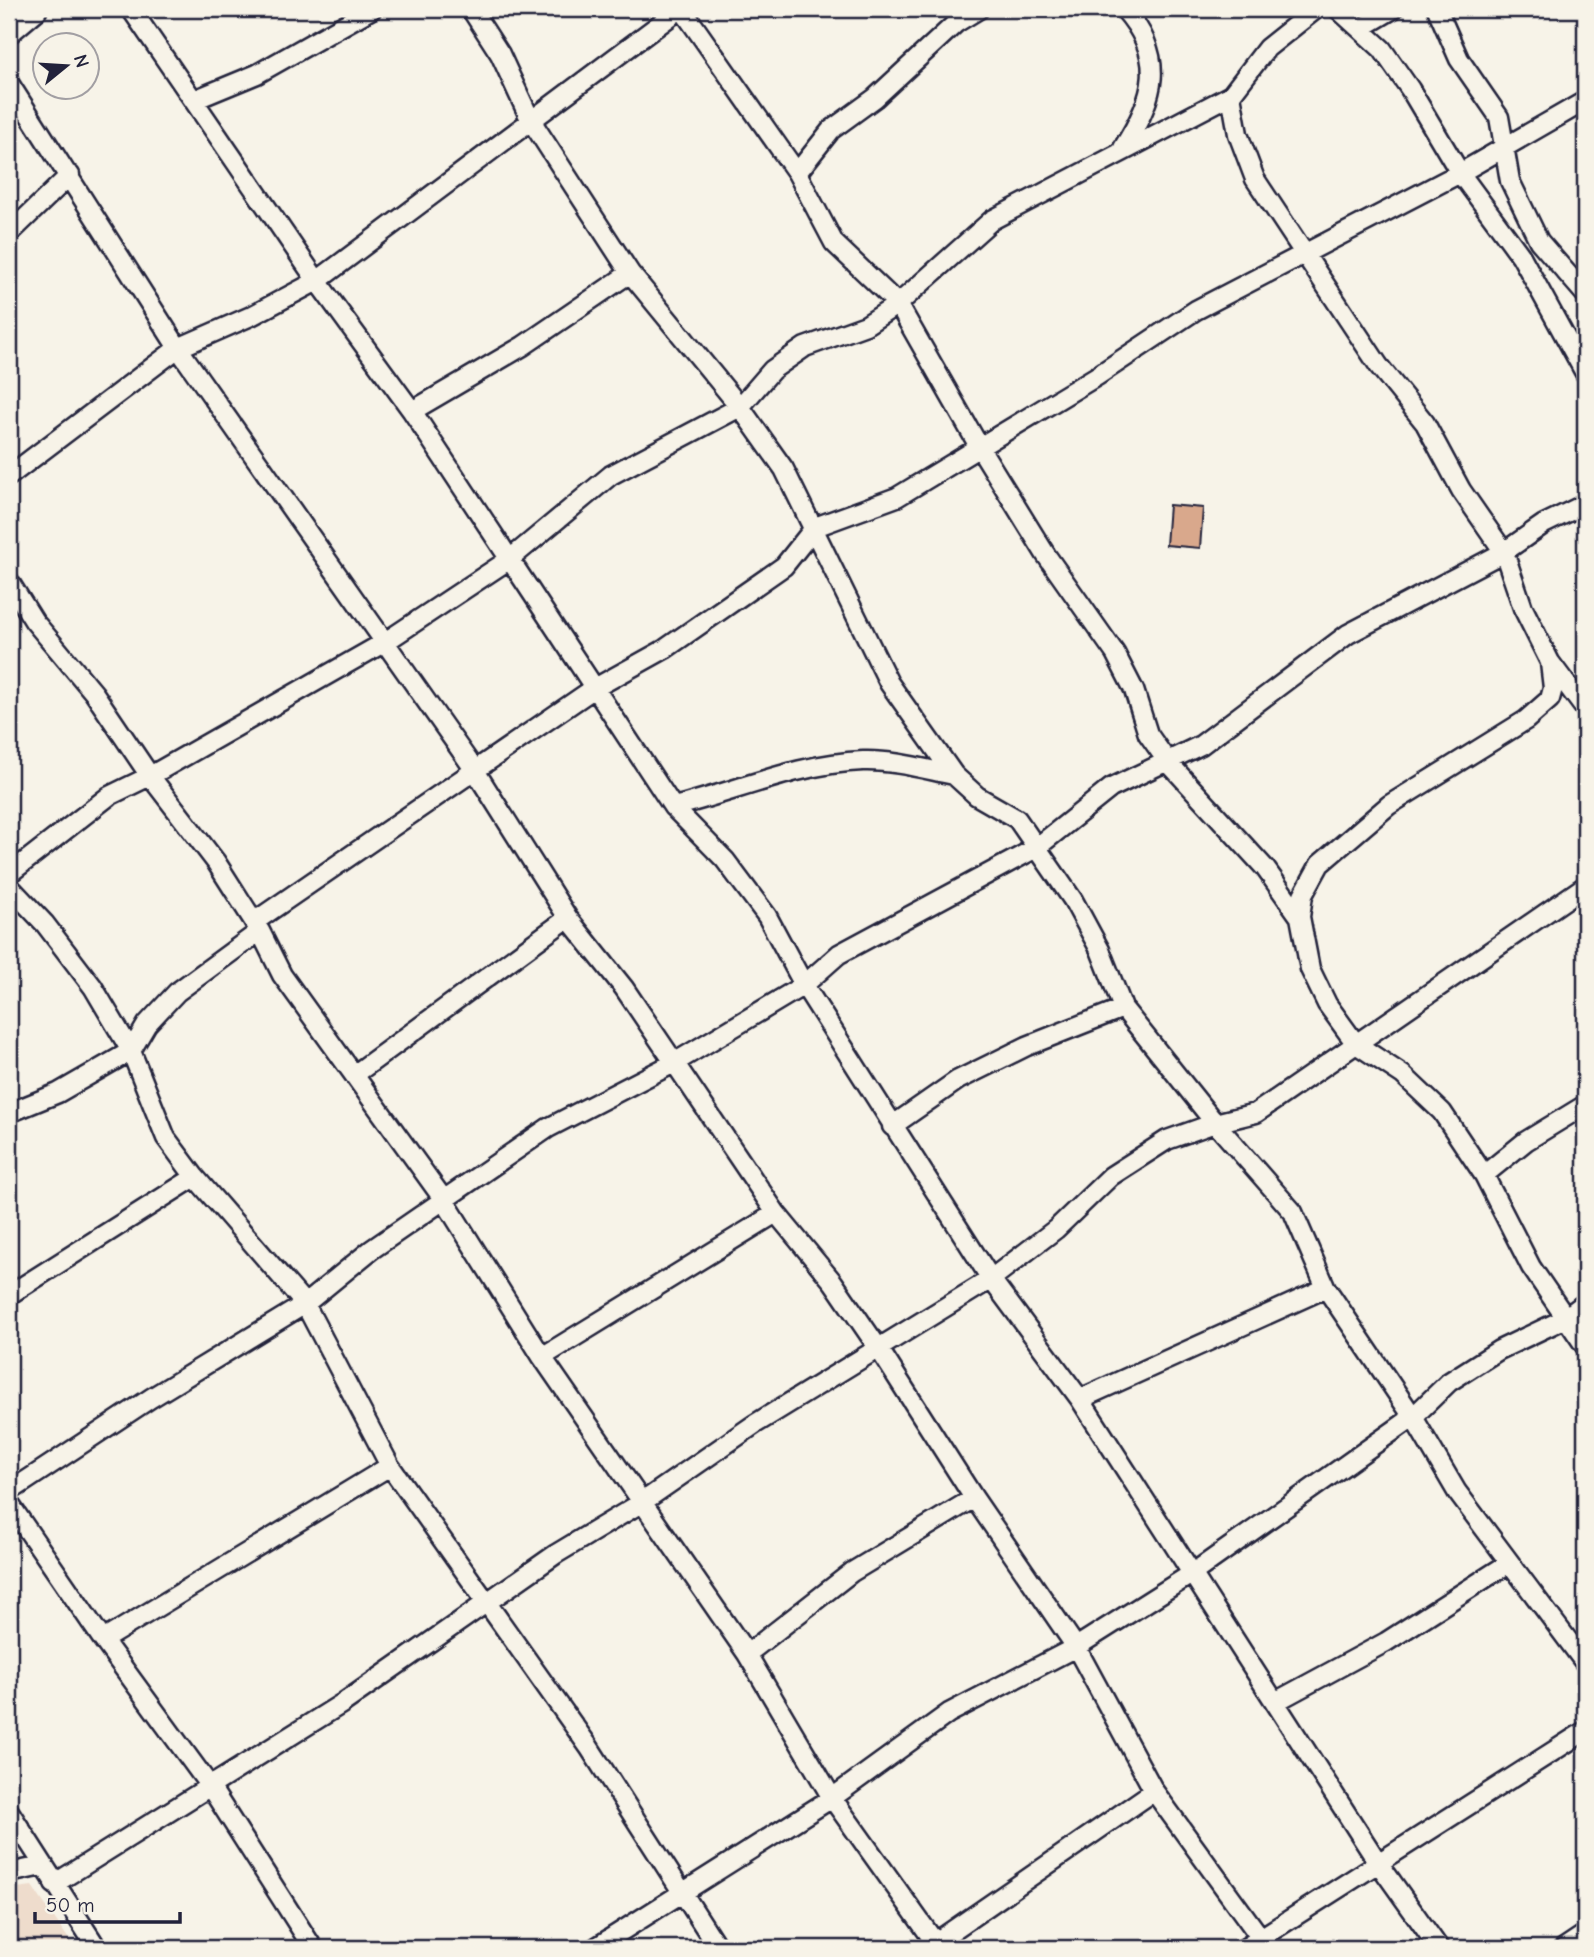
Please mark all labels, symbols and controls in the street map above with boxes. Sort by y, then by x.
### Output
north arrow [32,32,102,102]
text: N [69,52,94,70]
scale bar [35,1880,180,1924]
text: 50 m [46,1893,95,1917]

